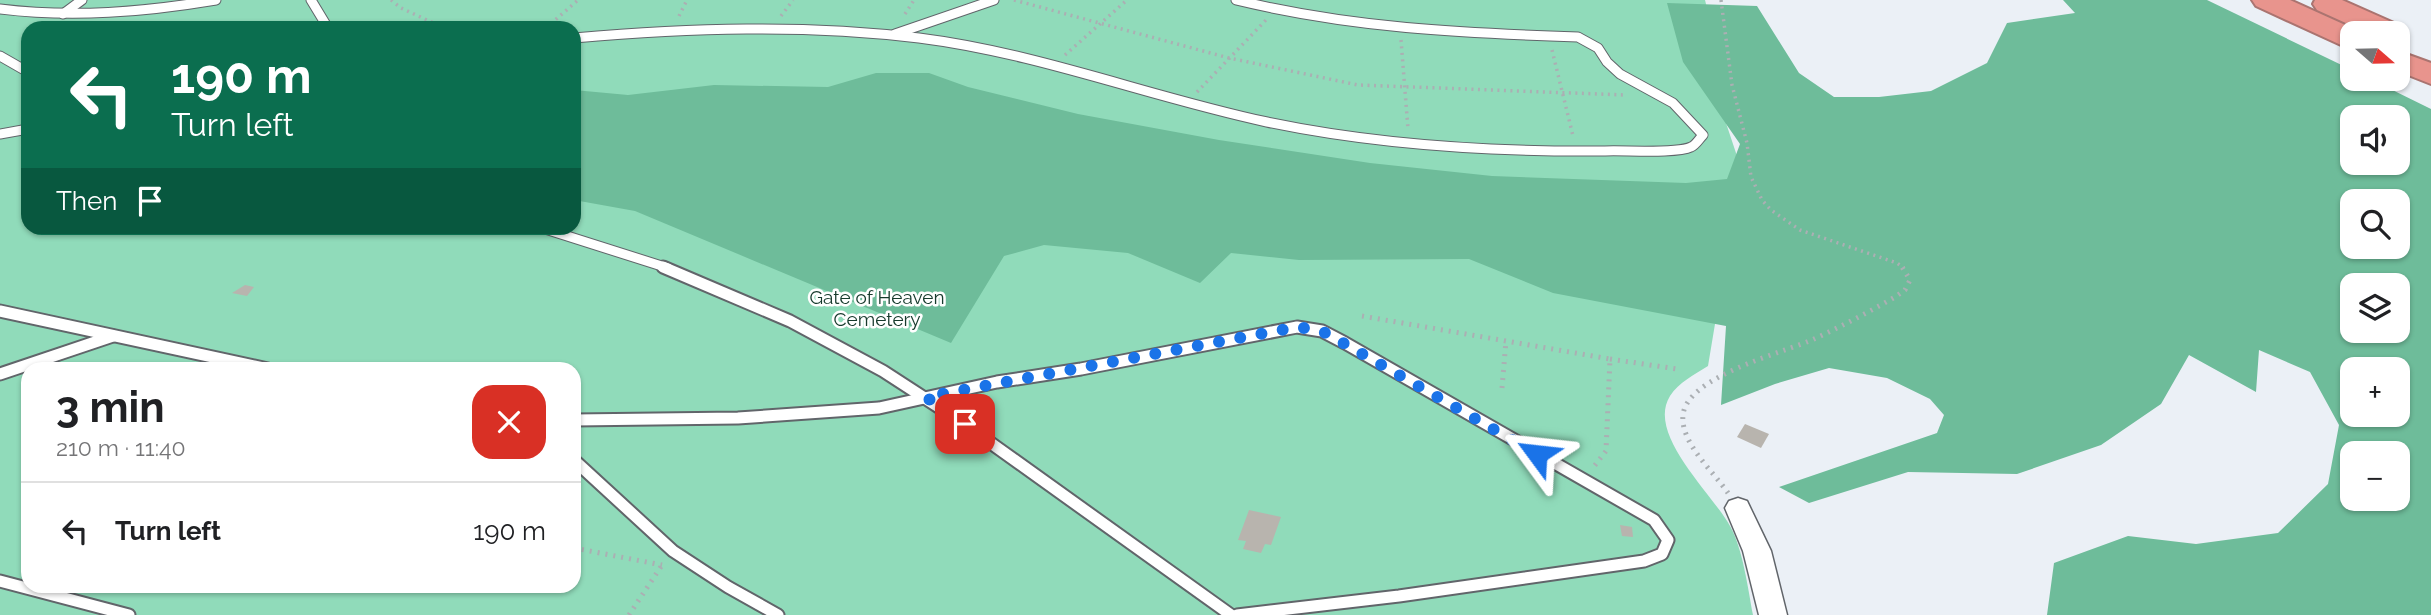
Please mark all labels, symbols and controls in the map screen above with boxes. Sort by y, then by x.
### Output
north arrow [2340,21,2410,91]
map controls [2340,21,2410,511]
text: 190 m [171,47,312,104]
icon: left [56,49,147,140]
button: sound [2340,105,2410,175]
text: Turn left [171,106,293,143]
icon: arrive [131,182,169,220]
text: Then [56,186,117,216]
button: search [2340,189,2410,259]
button: layers [2340,273,2410,343]
park label: Gate of Heaven Cemetery [809,286,945,330]
button: + [2340,357,2410,427]
text: 3 min [56,383,165,432]
button: close [472,385,546,459]
pin [935,394,995,454]
icon: arrive [946,405,984,443]
position arrow [1500,417,1574,491]
text: 210 m · 11:40 [56,434,186,461]
button: − [2340,441,2410,511]
icon: left [56,512,94,550]
text: Turn left [115,516,221,546]
text: 190 m [473,516,546,546]

